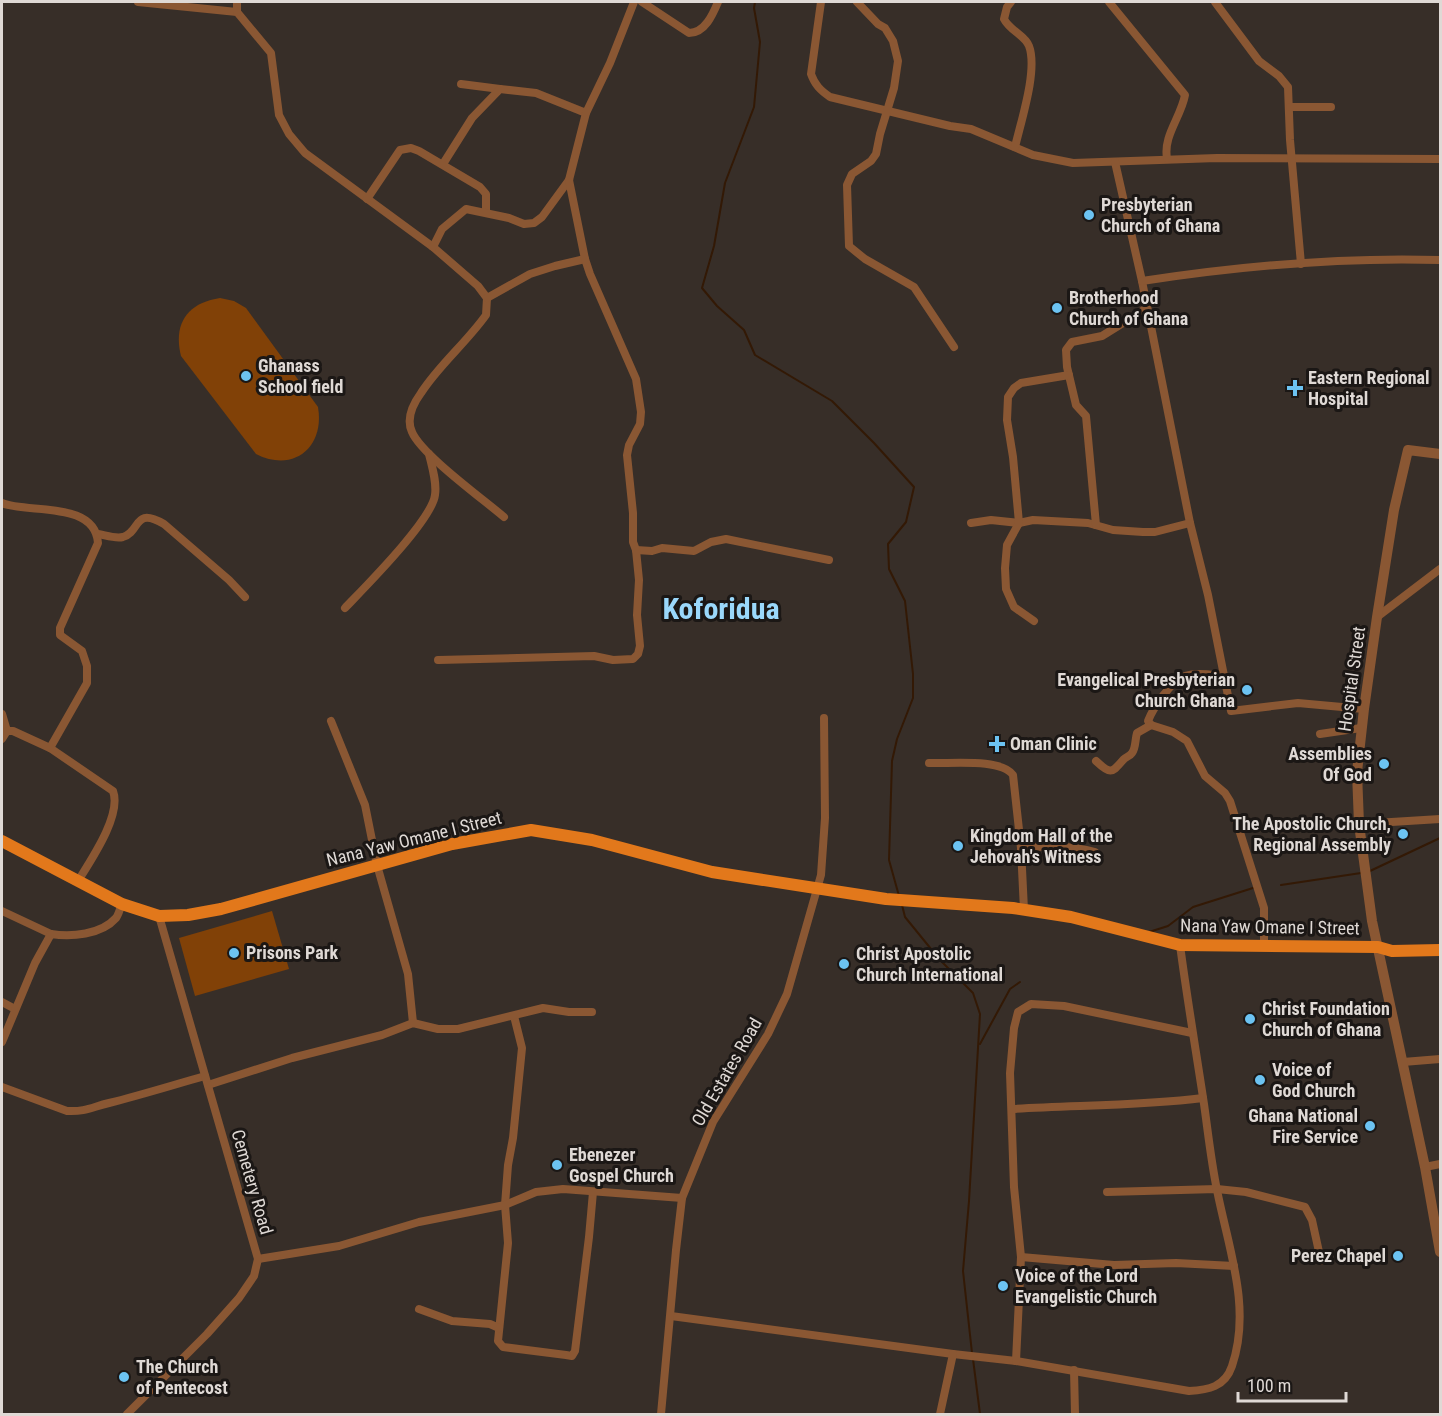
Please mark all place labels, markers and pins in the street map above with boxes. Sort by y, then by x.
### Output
place label: Presbyterian Church of Ghana [1101,194,1220,236]
marker: Presbyterian Church of Ghana [1082,208,1096,222]
place label: Brotherhood Church of Ghana [1069,287,1188,329]
marker: Brotherhood Church of Ghana [1050,301,1064,315]
place label: Ghanass School field [258,355,343,397]
place label: Eastern Regional Hospital [1308,367,1430,409]
marker: Ghanass School field [239,369,253,383]
marker: Eastern Regional Hospital [1286,379,1304,397]
place label: Evangelical Presbyterian Church Ghana [1057,669,1235,711]
marker: Evangelical Presbyterian Church Ghana [1240,683,1254,697]
place label: Oman Clinic [1010,733,1097,754]
marker: Oman Clinic [988,735,1006,753]
place label: Assemblies Of God [1288,743,1372,785]
marker: Assemblies Of God [1377,757,1391,771]
place label: The Apostolic Church, Regional Assembly [1232,813,1391,855]
place label: Kingdom Hall of the Jehovah's Witness [970,825,1113,867]
marker: The Apostolic Church, Regional Assembly [1396,827,1410,841]
marker: Kingdom Hall of the Jehovah's Witness [951,839,965,853]
place label: Prisons Park [246,942,339,963]
place label: Christ Apostolic Church International [856,943,1003,985]
marker: Prisons Park [227,946,241,960]
marker: Christ Apostolic Church International [837,957,851,971]
place label: Christ Foundation Church of Ghana [1262,998,1390,1040]
marker: Christ Foundation Church of Ghana [1243,1012,1257,1026]
place label: Voice of God Church [1272,1059,1355,1101]
marker: Voice of God Church [1253,1073,1267,1087]
place label: Ghana National Fire Service [1248,1105,1358,1147]
marker: Ghana National Fire Service [1363,1119,1377,1133]
place label: Ebenezer Gospel Church [569,1144,674,1186]
marker: Ebenezer Gospel Church [550,1158,564,1172]
place label: Perez Chapel [1291,1245,1386,1266]
marker: Perez Chapel [1391,1249,1405,1263]
place label: Voice of the Lord Evangelistic Church [1015,1265,1157,1307]
marker: Voice of the Lord Evangelistic Church [996,1279,1010,1293]
place label: The Church of Pentecost [136,1356,228,1398]
marker: The Church of Pentecost [117,1370,131,1384]

